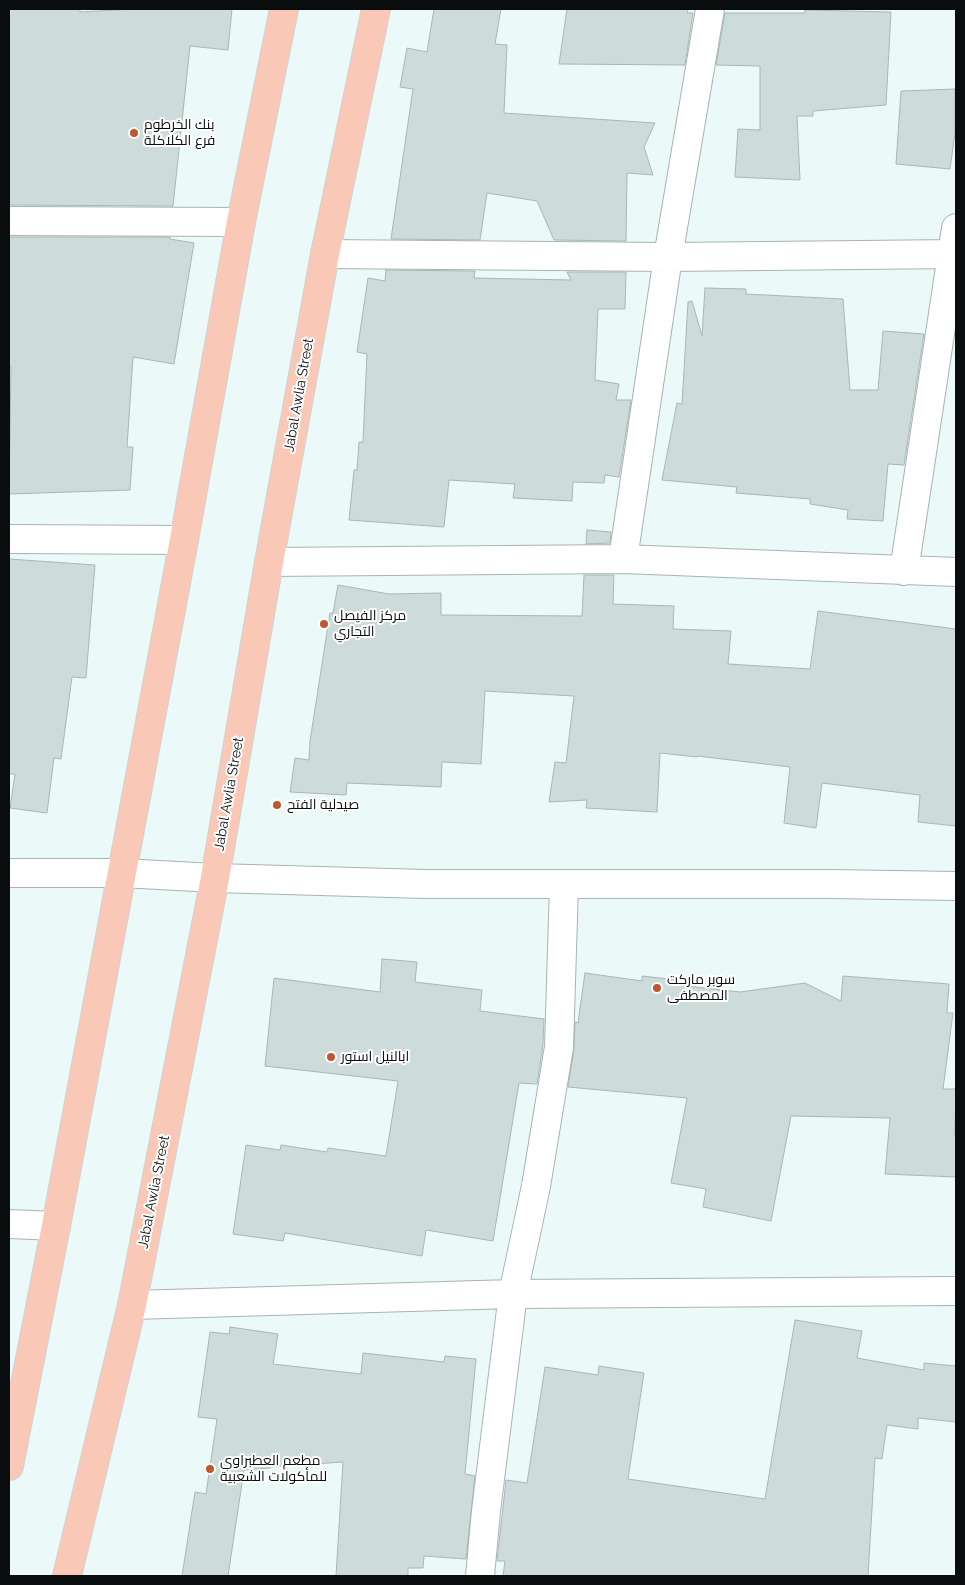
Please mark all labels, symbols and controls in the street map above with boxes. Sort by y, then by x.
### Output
place label: بنك الخرطوم فرع الكلاكلة [144,117,215,150]
marker: بنك الخرطوم فرع الكلاكلة [128,127,140,139]
street label: Jabal Awlia Street [281,337,317,453]
place label: مركز الفيصل التجاري [334,608,406,640]
marker: مركز الفيصل التجاري [318,618,330,630]
street label: Jabal Awlia Street [211,736,247,852]
place label: صيدلية الفتح [287,797,359,813]
marker: صيدلية الفتح [271,799,283,811]
place label: سوبر ماركت المصطفى [667,972,735,1004]
marker: سوبر ماركت المصطفى [651,982,663,994]
place label: ابالنيل استور [341,1049,409,1065]
marker: ابالنيل استور [325,1051,337,1063]
street label: Jabal Awlia Street [135,1134,173,1250]
place label: مطعم العطبراوي للمأكولات الشعبية [220,1453,327,1485]
marker: مطعم العطبراوي للمأكولات الشعبية [204,1463,216,1475]

